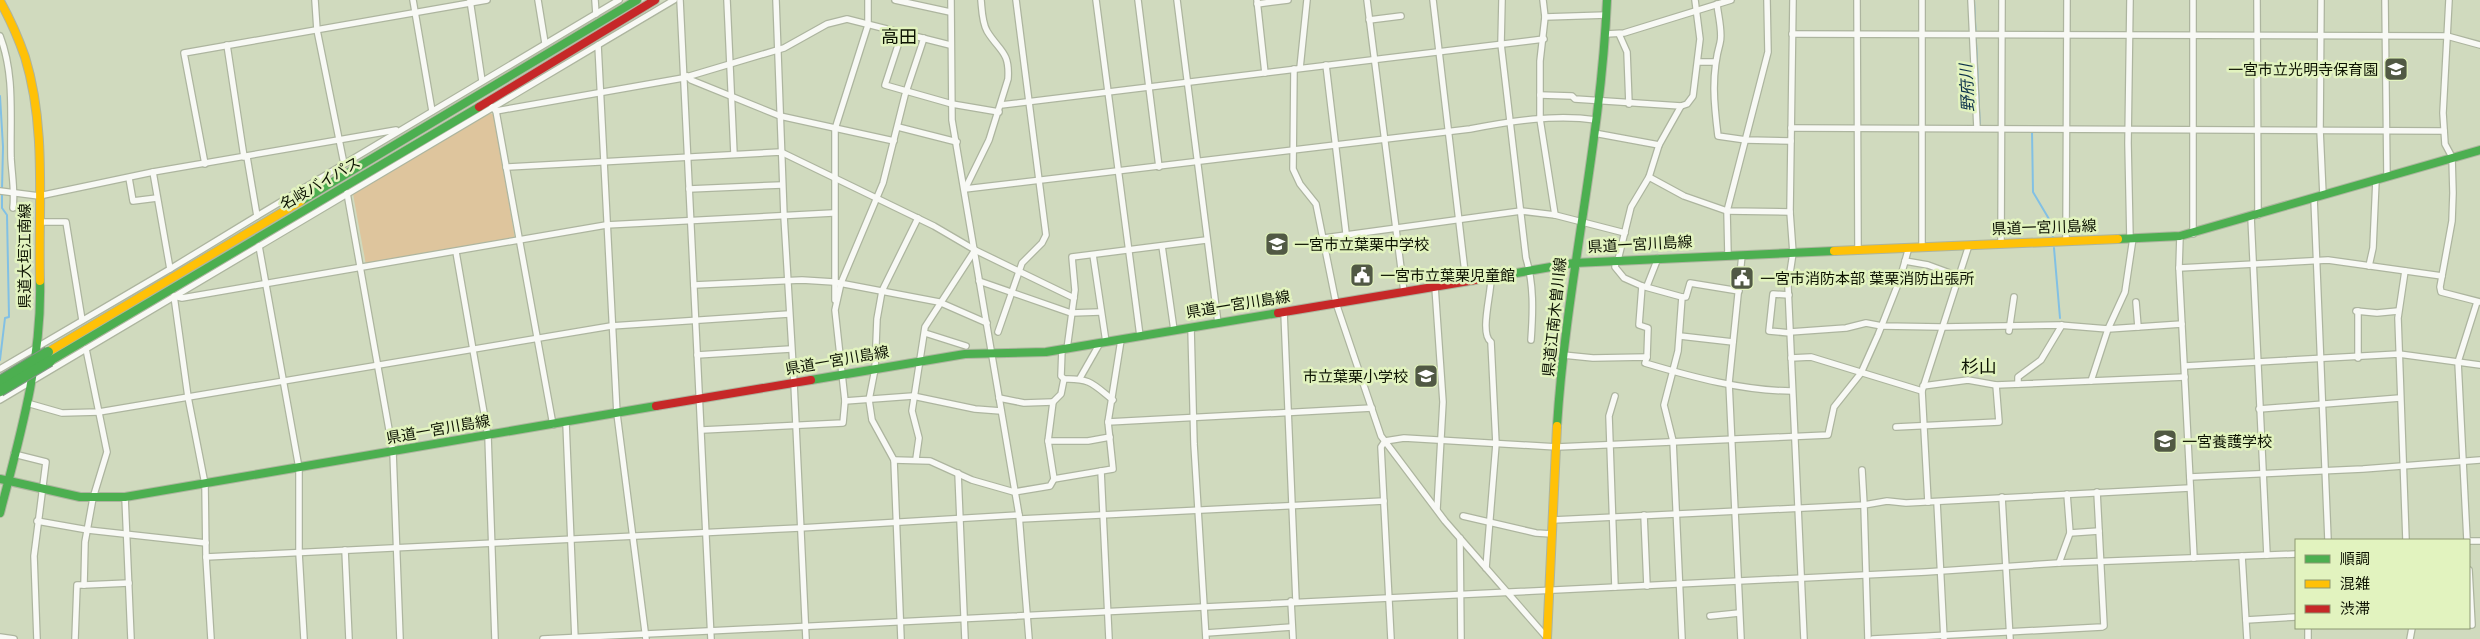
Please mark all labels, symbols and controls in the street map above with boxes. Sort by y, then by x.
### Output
district label: 高田 [881,27,917,47]
school or university icon: 一宮市立光明寺保育園 [2383,56,2409,82]
place label: 一宮市立光明寺保育園 [2228,61,2378,78]
water label: 野府川 [1957,62,1977,112]
street label: 名岐バイパス [277,153,363,213]
street label: 県道大垣江南線 [16,203,33,309]
street label: 県道一宮川島線 [1991,217,2097,237]
school or university icon: 一宮市立葉栗中学校 [1264,231,1290,257]
street label: 県道一宮川島線 [1587,233,1693,255]
place label: 一宮市立葉栗中学校 [1294,236,1429,253]
street label: 県道江南木曽川線 [1539,256,1569,378]
public building icon: 一宮市立葉栗児童館 [1349,262,1375,288]
public building icon: 一宮市消防本部 葉栗消防出張所 [1729,265,1755,291]
place label: 一宮市立葉栗児童館 [1380,267,1515,284]
place label: 一宮市消防本部 葉栗消防出張所 [1760,270,1974,287]
street label: 県道一宮川島線 [1185,287,1291,321]
street label: 県道一宮川島線 [784,343,890,377]
district label: 杉山 [1961,357,1997,377]
school or university icon: 市立葉栗小学校 [1413,363,1439,389]
place label: 市立葉栗小学校 [1303,368,1408,385]
street label: 県道一宮川島線 [385,412,491,446]
school or university icon: 一宮養護学校 [2152,428,2178,454]
place label: 一宮養護学校 [2182,433,2272,450]
legend [2295,539,2470,629]
text: 順調 [2340,550,2370,567]
text: 混雑 [2340,575,2370,592]
text: 渋滞 [2340,600,2370,617]

